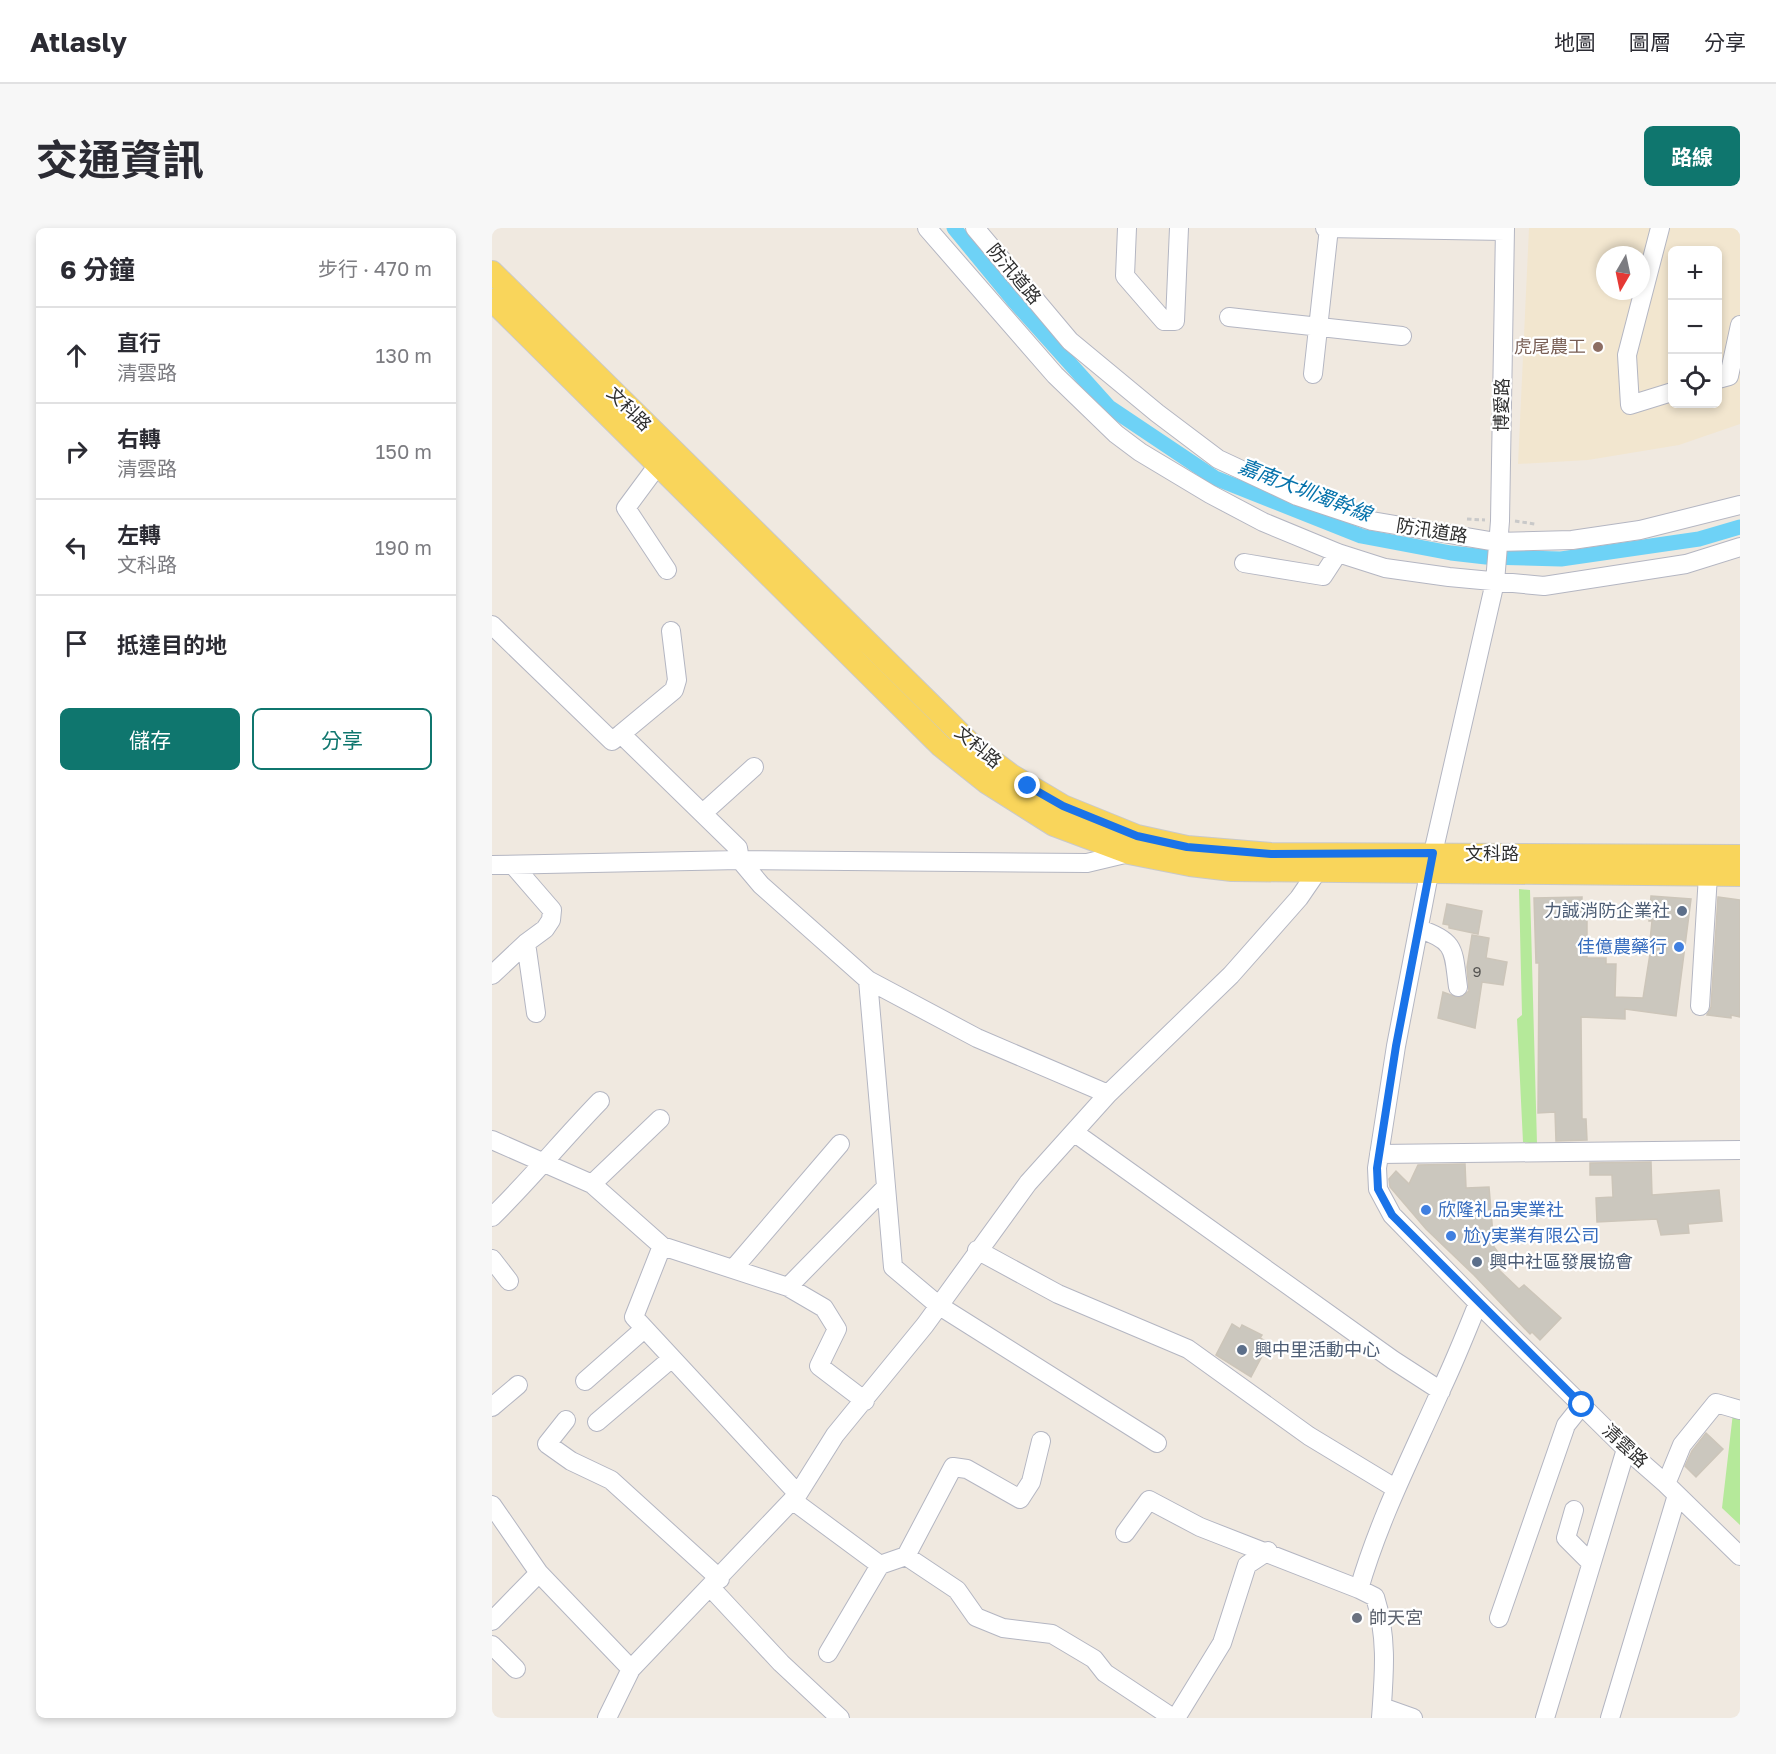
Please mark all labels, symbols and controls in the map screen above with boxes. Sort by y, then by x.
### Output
text: Atlasly [30,25,127,58]
text: 地圖 [1554,29,1596,55]
text: 圖層 [1629,29,1671,55]
text: 分享 [1704,29,1746,55]
button: 路線 [1644,126,1740,186]
text: 交通資訊 [36,134,204,184]
street label: 防汛道路 [983,239,1046,308]
north arrow [1596,246,1650,300]
map controls [1668,246,1722,408]
button: + [1668,246,1722,300]
text: 6 分鐘 [60,254,135,285]
text: 步行 · 470 m [318,256,432,280]
button: − [1668,300,1722,354]
text: 直行 [117,329,161,356]
place label: 虎尾農工 [1514,335,1586,357]
icon: ahead [60,339,93,372]
marker: 虎尾農工 [1591,340,1605,354]
text: 130 m [376,343,432,367]
button: locate [1668,354,1722,408]
text: 清雲路 [117,360,177,384]
street label: 博愛路 [1490,378,1512,432]
street label: 文科路 [603,381,657,435]
text: 右轉 [117,425,161,452]
icon: right [60,435,93,468]
text: 150 m [376,439,432,463]
water label: 嘉南大圳濁幹線 [1236,453,1377,526]
text: 清雲路 [117,456,177,480]
street label: 防汛道路 [1395,514,1469,547]
text: 左轉 [117,521,161,548]
icon: left [60,531,93,564]
text: 190 m [375,535,432,559]
text: 文科路 [117,552,177,576]
icon: arrive [60,627,93,660]
text: 抵達目的地 [117,631,227,658]
button: 儲存 [60,708,240,770]
button: 分享 [252,708,432,770]
street label: 文科路 [951,720,1006,772]
route end [1014,772,1040,798]
street label: 文科路 [1465,842,1519,864]
place label: 力誠消防企業社 [1544,899,1670,921]
marker: 力誠消防企業社 [1675,904,1689,918]
place label: 佳億農藥行 [1577,935,1667,957]
marker: 佳億農藥行 [1672,940,1686,954]
house number: 9 [1472,962,1482,980]
place label: 欣隆礼品実業社 [1438,1198,1564,1220]
marker: 欣隆礼品実業社 [1419,1203,1433,1217]
place label: 尬y実業有限公司 [1463,1224,1599,1246]
marker: 尬y実業有限公司 [1444,1229,1458,1243]
place label: 興中社區發展協會 [1489,1250,1633,1272]
marker: 興中社區發展協會 [1470,1255,1484,1269]
place label: 興中里活動中心 [1254,1338,1380,1360]
marker: 興中里活動中心 [1235,1343,1249,1357]
route start [1568,1391,1594,1417]
street label: 清雲路 [1598,1419,1653,1472]
place label: 帥天宮 [1369,1606,1423,1628]
marker: 帥天宮 [1350,1611,1364,1625]

